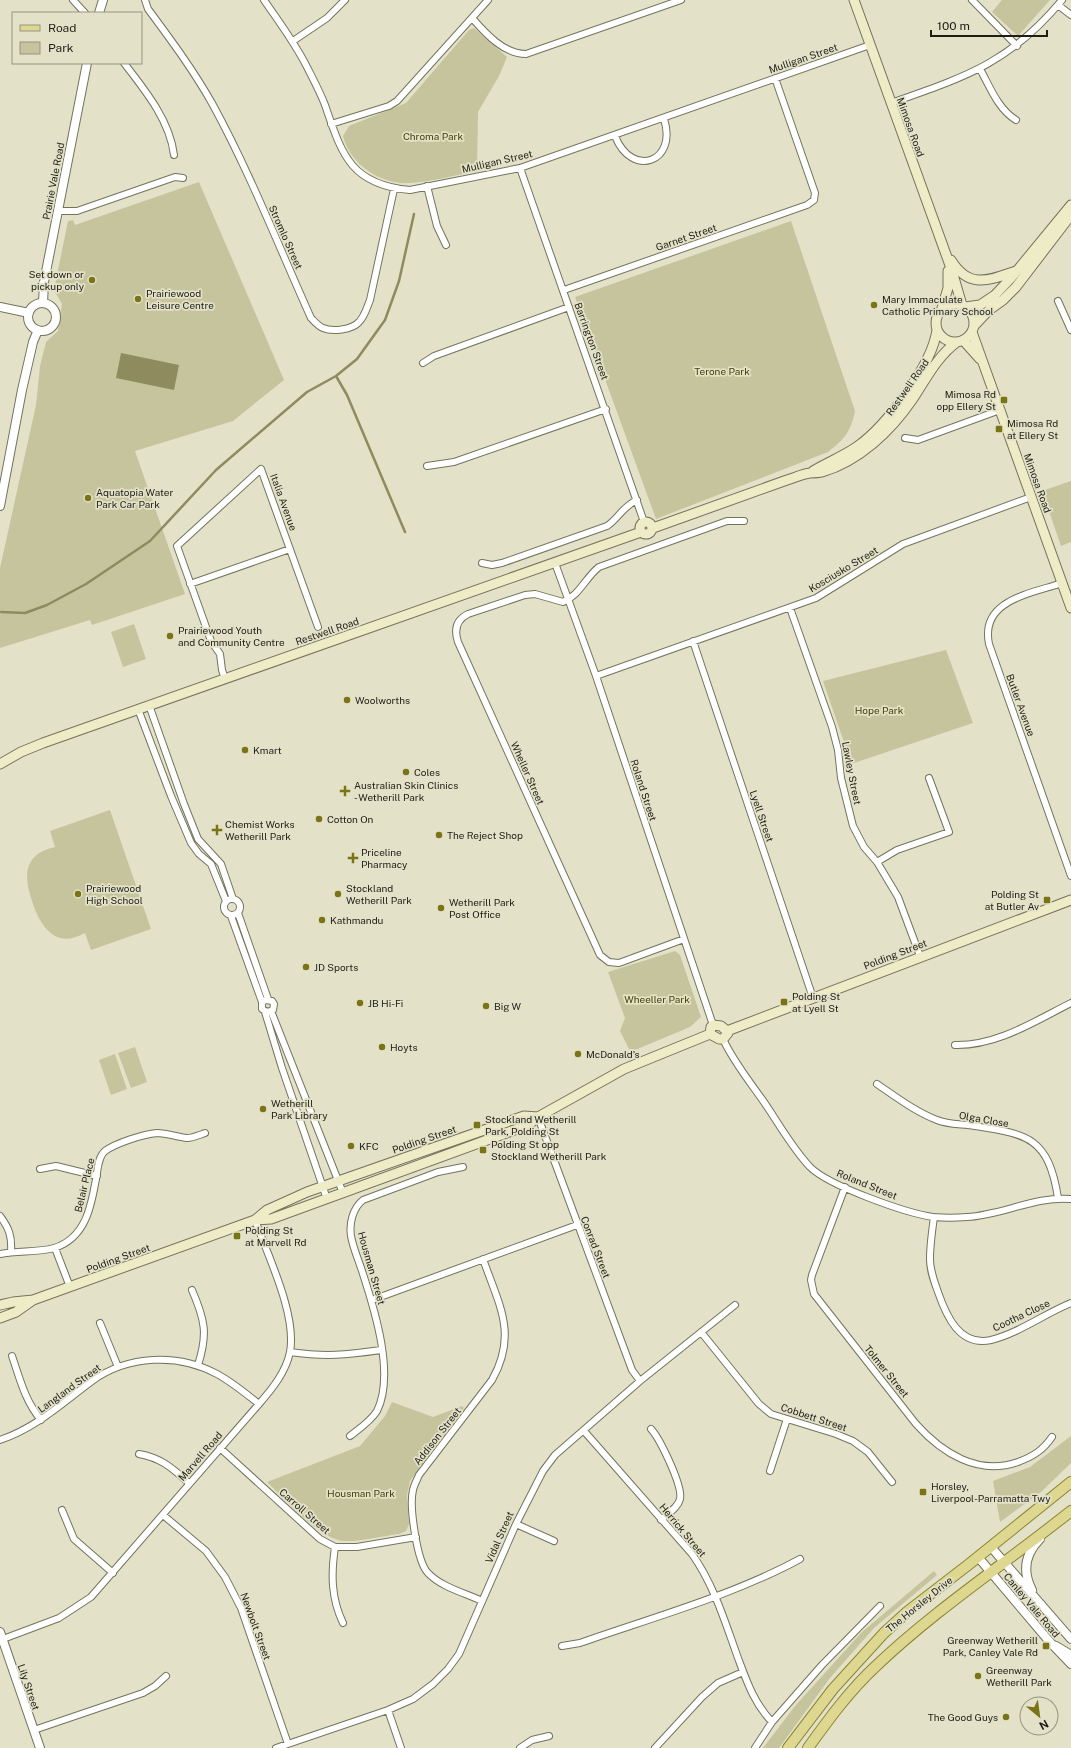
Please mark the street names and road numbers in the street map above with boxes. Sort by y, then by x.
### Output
street label: Mulligan Street [767,41,839,75]
street label: Mimosa Road [895,96,927,158]
street label: Prairie Vale Road [40,141,66,221]
street label: Mulligan Street [461,147,534,175]
street label: Stromlo Street [267,203,305,271]
street label: Garnet Street [654,221,718,253]
street label: Barrington Street [572,301,612,381]
street label: Restwell Road [883,356,931,418]
street label: Mimosa Road [1022,452,1054,514]
street label: Italia Avenue [268,472,300,533]
street label: Kosciusko Street [806,544,880,594]
street label: Restwell Road [294,615,360,647]
street label: Butler Avenue [1004,672,1038,738]
street label: Wheller Street [509,740,547,807]
street label: Lawley Street [840,740,864,806]
street label: Roland Street [628,758,660,822]
street label: Lyell Street [748,789,776,844]
street label: Polding Street [862,936,928,972]
street label: Olga Close [958,1109,1010,1129]
street label: Polding Street [390,1122,458,1156]
street label: Belair Place [71,1156,97,1213]
street label: Roland Street [835,1166,899,1202]
street label: Conrad Street [579,1214,613,1280]
street label: Housman Street [356,1230,388,1306]
street label: Polding Street [85,1241,152,1275]
street label: Cootha Close [991,1296,1052,1333]
street label: Tolmer Street [862,1342,912,1400]
street label: Langland Street [35,1361,103,1415]
street label: Cobbett Street [779,1401,849,1433]
street label: Addison Street [411,1405,463,1467]
street label: Marvell Road [175,1429,225,1483]
street label: Carroll Street [277,1486,333,1536]
street label: Herrick Street [657,1501,709,1559]
street label: Vidal Street [482,1509,516,1565]
street label: Canley Vale Road [1002,1570,1062,1640]
street label: The Horsley Drive [883,1573,955,1634]
street label: Newbolt Street [238,1591,274,1661]
street label: Lily Street [15,1662,43,1712]

